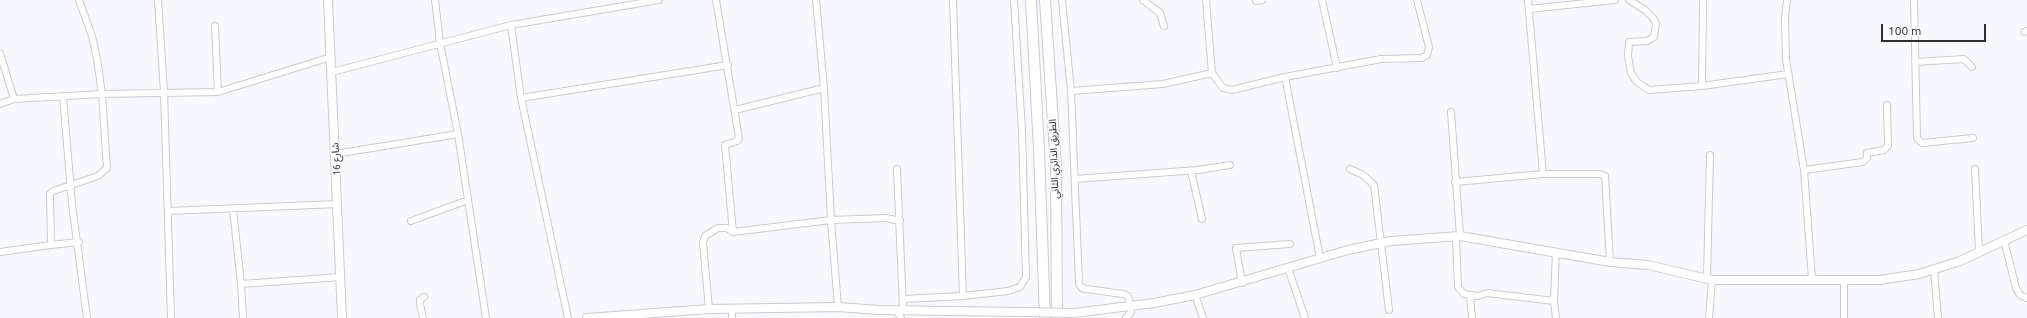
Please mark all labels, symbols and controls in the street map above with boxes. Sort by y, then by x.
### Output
scale bar [1883,16,1988,42]
text: 100 m [1888,24,1921,37]
street label: الطريق الدائري الثاني [1047,119,1061,199]
street label: شارع 16 [329,142,343,176]

